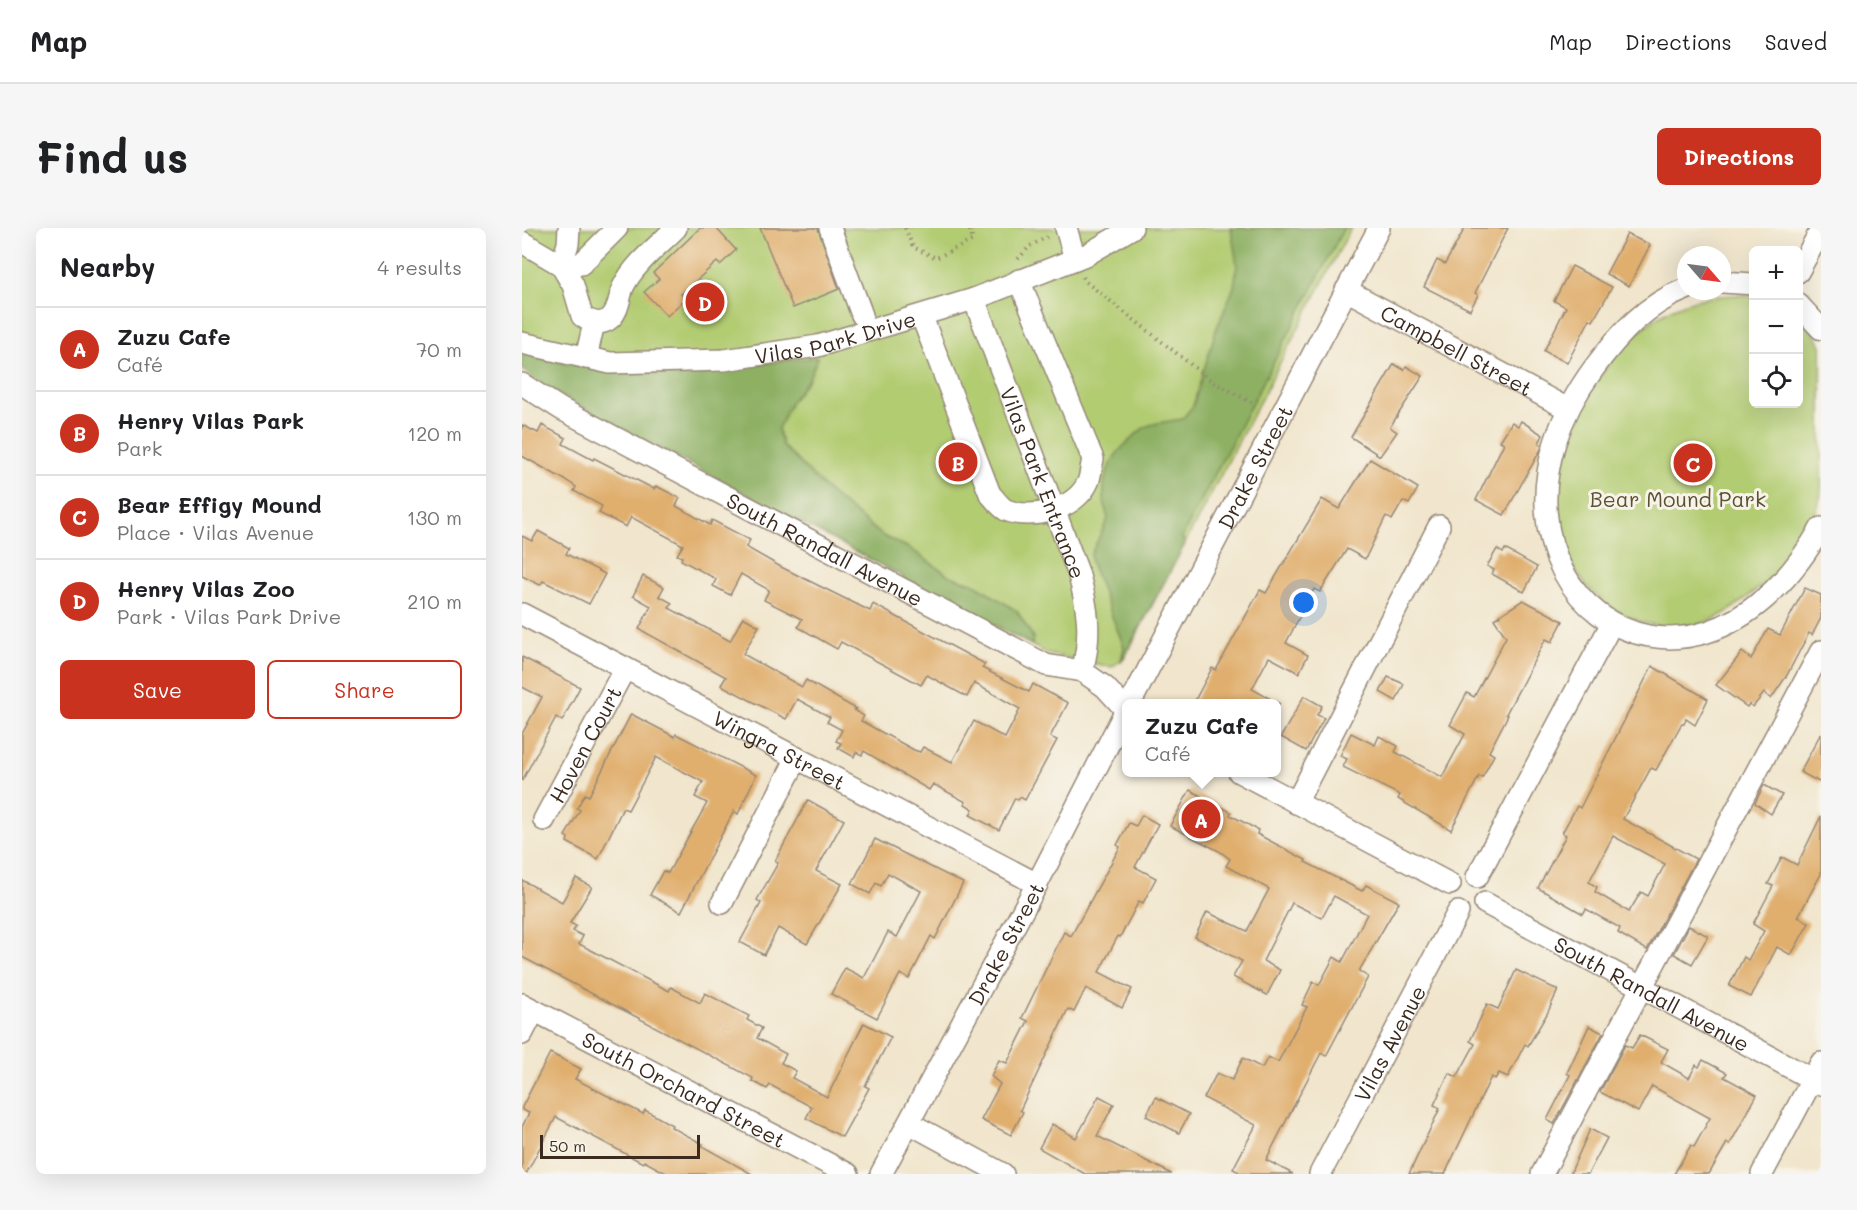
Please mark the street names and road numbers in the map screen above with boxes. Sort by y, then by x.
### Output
street label: Campbell Street [1376,298,1538,401]
street label: Vilas Park Drive [753,304,919,369]
street label: Vilas Park Entrance [995,382,1093,582]
street label: Drake Street [1211,400,1298,533]
street label: South Randall Avenue [722,486,928,611]
street label: Hoven Court [542,681,627,807]
street label: Wingra Street [709,703,851,795]
street label: Drake Street [961,877,1049,1009]
street label: South Randall Avenue [1550,929,1755,1057]
street label: Vilas Avenue [1347,980,1431,1106]
street label: South Orchard Street [578,1024,791,1153]

